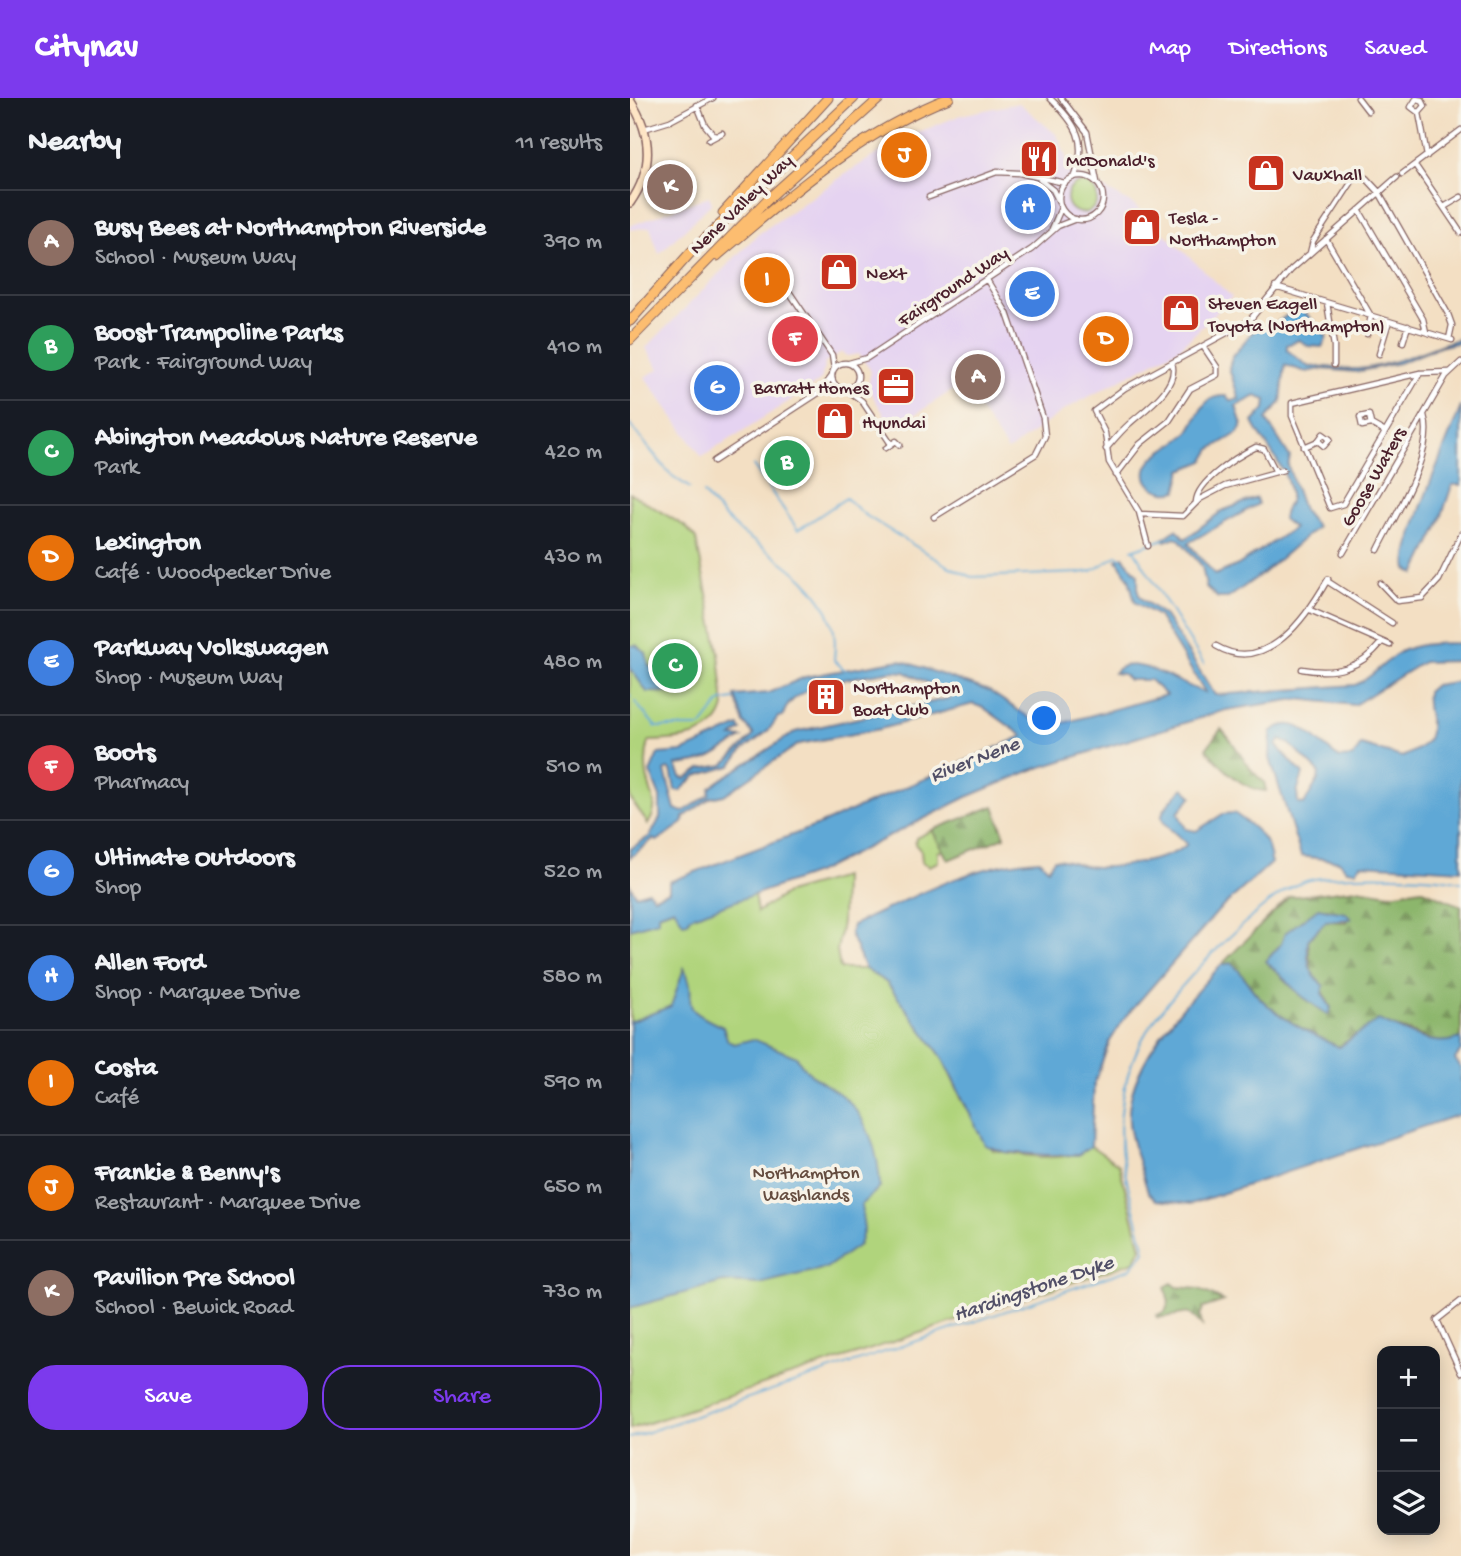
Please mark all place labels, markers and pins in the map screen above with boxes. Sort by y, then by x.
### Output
pin: J [881,129,927,181]
restaurant icon: McDonald's [1018,138,1060,180]
place label: McDonald's [1066,151,1156,174]
shop icon: Vauxhall [1245,152,1287,194]
pin: K [647,161,693,213]
place label: Vauxhall [1292,165,1362,188]
pin: H [1005,181,1051,233]
shop icon: Tesla - Northampton [1121,206,1163,248]
place label: Tesla - Northampton [1168,208,1276,253]
shop icon: Next [818,251,860,293]
pin: I [744,254,790,306]
place label: Next [866,264,908,287]
pin: E [1009,268,1055,320]
shop icon: Steven Eagell Toyota (Northampton) [1160,292,1202,334]
place label: Steven Eagell Toyota (Northampton) [1207,294,1385,339]
pin: F [772,313,818,365]
pin: D [1083,313,1129,365]
pin: A [955,351,1001,403]
pin: G [694,362,740,414]
office icon: Barratt Homes [875,365,917,407]
place label: Barratt Homes [753,378,870,401]
shop icon: Hyundai [814,400,856,442]
place label: Hyundai [862,413,926,436]
pin: B [764,437,810,489]
pin: C [652,640,698,692]
building icon: Northampton Boat Club [805,676,847,718]
place label: Northampton Boat Club [852,678,960,723]

